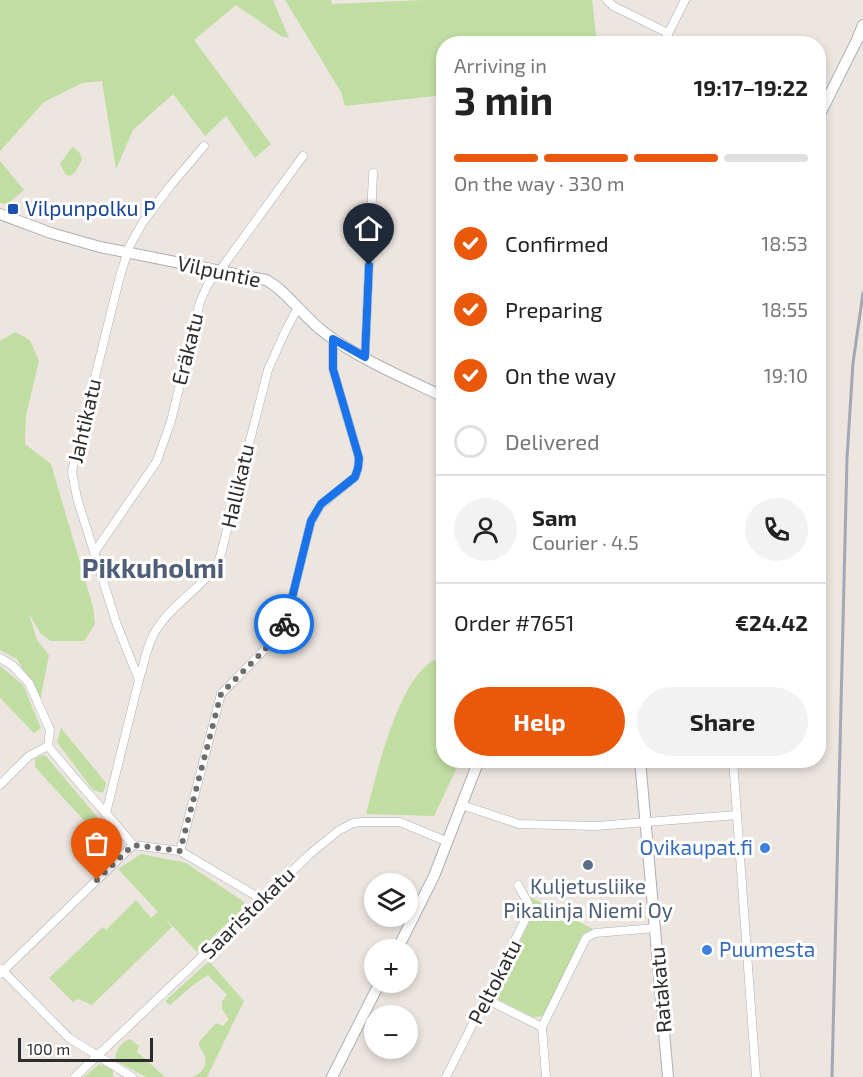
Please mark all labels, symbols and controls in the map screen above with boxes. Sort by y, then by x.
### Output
text: Arriving in [454,53,547,77]
text: 19:17–19:22 [694,74,808,100]
text: 3 min [454,76,553,123]
text: On the way · 330 m [454,171,625,195]
place label: Vilpunpolku P [25,195,156,220]
marker: Vilpunpolku P [6,202,20,216]
pin [343,203,394,265]
icon: home [352,212,385,245]
icon: check [454,227,487,260]
text: Confirmed [505,230,609,256]
text: 18:53 [761,231,808,255]
street label: Vilpuntie [175,249,264,292]
icon: check [454,293,487,326]
text: Preparing [505,296,603,322]
text: 18:55 [762,297,808,321]
street label: Eräkatu [165,310,208,388]
icon: check [454,359,487,392]
text: On the way [505,362,616,388]
text: 19:10 [764,363,808,387]
street label: Jahtikatu [62,376,105,466]
text: Delivered [505,428,600,454]
street label: Hallikatu [215,441,258,530]
button: person [454,498,517,561]
button: phone [745,498,808,561]
text: Sam [532,504,577,530]
text: Courier · 4.5 [532,530,639,554]
district label: Pikkuholmi [82,551,224,583]
courier [254,594,314,654]
icon: bike [268,608,301,641]
text: Order #7651 [454,609,574,635]
text: €24.42 [735,609,808,635]
button: Help [454,687,625,756]
button: Share [637,687,808,756]
pin [71,818,122,880]
icon: bag [80,827,113,860]
place label: Ovikaupat.fi [639,834,753,859]
marker: Ovikaupat.fi [758,841,772,855]
marker: Kuljetusliike Pikalinja Niemi Oy [581,858,595,872]
street label: Saaristokatu [195,861,299,963]
map controls [364,873,418,1059]
button: layers [364,873,418,927]
place label: Kuljetusliike Pikalinja Niemi Oy [503,873,673,923]
street label: Peltokatu [462,935,526,1028]
place label: Puumesta [719,936,815,961]
button: + [364,939,418,993]
marker: Puumesta [700,943,714,957]
street label: Ratakatu [643,946,676,1034]
button: − [364,1005,418,1059]
scale bar [18,1035,153,1062]
text: 100 m [27,1039,70,1058]

